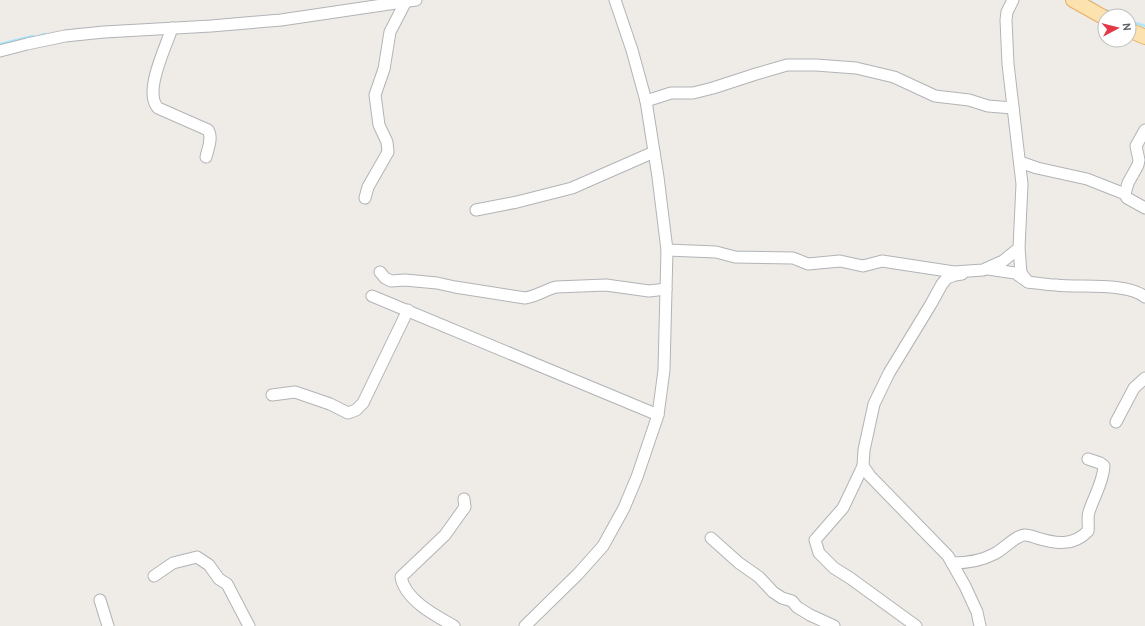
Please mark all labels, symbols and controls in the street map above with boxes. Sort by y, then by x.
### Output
north arrow [1097,8,1137,48]
text: N [1120,22,1134,31]

